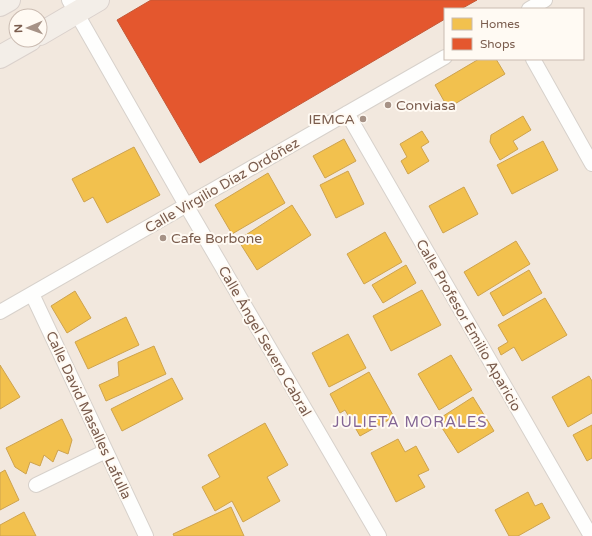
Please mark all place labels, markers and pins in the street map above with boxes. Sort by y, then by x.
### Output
place label: Conviasa [396,97,456,114]
marker: Conviasa [383,100,393,110]
place label: IEMCA [308,111,355,128]
marker: IEMCA [358,114,368,124]
place label: Cafe Borbone [171,230,262,247]
marker: Cafe Borbone [158,233,168,243]

